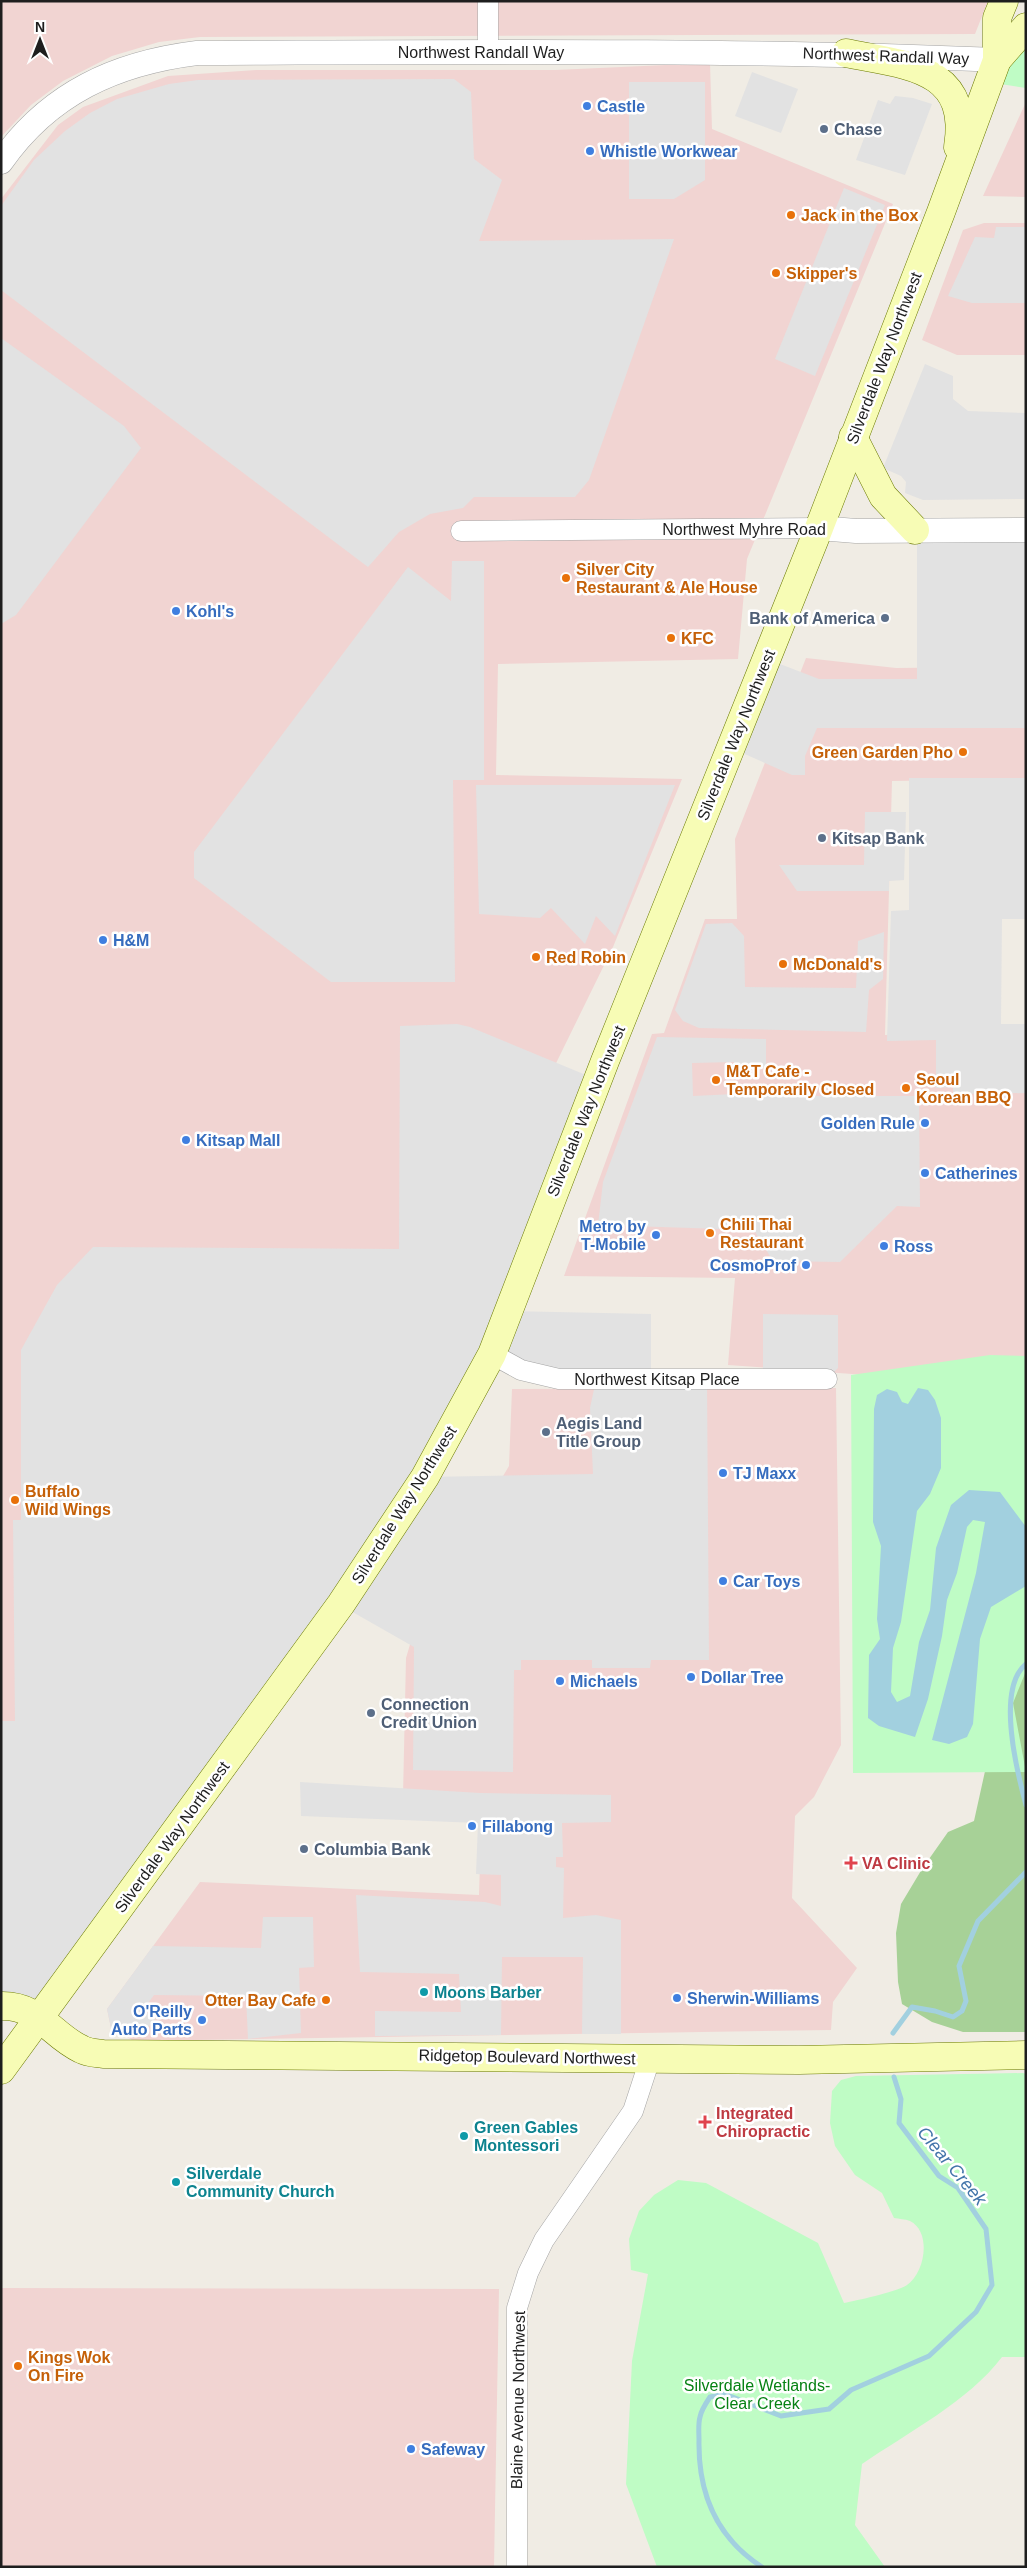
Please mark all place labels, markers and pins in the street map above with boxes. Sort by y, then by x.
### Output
place label: Castle [597,98,645,115]
marker: Castle [581,100,593,112]
place label: Chase [834,121,882,138]
marker: Chase [818,123,830,135]
place label: Whistle Workwear [600,143,738,160]
marker: Whistle Workwear [584,145,596,157]
place label: Jack in the Box [801,207,918,224]
marker: Jack in the Box [785,209,797,221]
place label: Skipper's [786,265,857,282]
marker: Skipper's [770,267,782,279]
place label: Silver City Restaurant & Ale House [576,561,758,596]
marker: Silver City Restaurant & Ale House [560,572,572,584]
place label: Kohl's [186,603,234,620]
marker: Kohl's [170,605,182,617]
place label: Bank of America [749,610,875,627]
marker: Bank of America [879,612,891,624]
place label: KFC [681,630,714,647]
marker: KFC [665,632,677,644]
place label: Green Garden Pho [812,744,953,761]
marker: Green Garden Pho [957,746,969,758]
place label: Kitsap Bank [832,830,925,847]
marker: Kitsap Bank [816,832,828,844]
place label: H&M [113,932,149,949]
marker: H&M [97,934,109,946]
place label: Red Robin [546,949,626,966]
marker: Red Robin [530,951,542,963]
place label: McDonald's [793,956,882,973]
marker: McDonald's [777,958,789,970]
place label: M&T Cafe - Temporarily Closed [726,1063,874,1098]
place label: Seoul Korean BBQ [916,1071,1011,1106]
marker: M&T Cafe - Temporarily Closed [710,1074,722,1086]
marker: Seoul Korean BBQ [900,1082,912,1094]
place label: Golden Rule [821,1115,915,1132]
marker: Golden Rule [919,1117,931,1129]
place label: Kitsap Mall [196,1132,280,1149]
marker: Kitsap Mall [180,1134,192,1146]
place label: Catherines [935,1165,1018,1182]
marker: Catherines [919,1167,931,1179]
place label: Chili Thai Restaurant [720,1216,804,1251]
place label: Metro by T-Mobile [579,1218,646,1253]
marker: Chili Thai Restaurant [704,1227,716,1239]
marker: Metro by T-Mobile [650,1229,662,1241]
place label: Ross [894,1238,933,1255]
marker: Ross [878,1240,890,1252]
place label: CosmoProf [710,1257,797,1274]
marker: CosmoProf [800,1259,812,1271]
place label: Aegis Land Title Group [556,1415,642,1450]
marker: Aegis Land Title Group [540,1426,552,1438]
place label: TJ Maxx [733,1465,796,1482]
marker: TJ Maxx [717,1467,729,1479]
place label: Buffalo Wild Wings [25,1483,111,1518]
marker: Buffalo Wild Wings [9,1494,21,1506]
place label: Car Toys [733,1573,800,1590]
marker: Car Toys [717,1575,729,1587]
place label: Dollar Tree [701,1669,784,1686]
marker: Dollar Tree [685,1671,697,1683]
place label: Michaels [570,1673,638,1690]
marker: Michaels [554,1675,566,1687]
place label: Connection Credit Union [381,1696,477,1731]
marker: Connection Credit Union [365,1707,377,1719]
place label: Fillabong [482,1818,553,1835]
marker: Fillabong [466,1820,478,1832]
place label: Columbia Bank [314,1841,431,1858]
marker: Columbia Bank [298,1843,310,1855]
place label: VA Clinic [862,1855,931,1872]
marker: VA Clinic [844,1856,858,1870]
place label: Moons Barber [434,1984,542,2001]
marker: Moons Barber [418,1986,430,1998]
place label: Sherwin-Williams [687,1990,819,2007]
place label: Otter Bay Cafe [205,1992,316,2009]
marker: Sherwin-Williams [671,1992,683,2004]
marker: Otter Bay Cafe [320,1994,332,2006]
place label: O'Reilly Auto Parts [111,2003,192,2038]
marker: O'Reilly Auto Parts [196,2014,208,2026]
place label: Integrated Chiropractic [716,2105,810,2140]
marker: Integrated Chiropractic [698,2115,712,2129]
place label: Green Gables Montessori [474,2119,578,2154]
marker: Green Gables Montessori [458,2130,470,2142]
place label: Silverdale Community Church [186,2165,334,2200]
marker: Silverdale Community Church [170,2176,182,2188]
place label: Kings Wok On Fire [28,2349,110,2384]
marker: Kings Wok On Fire [12,2360,24,2372]
place label: Safeway [421,2441,485,2458]
marker: Safeway [405,2443,417,2455]

